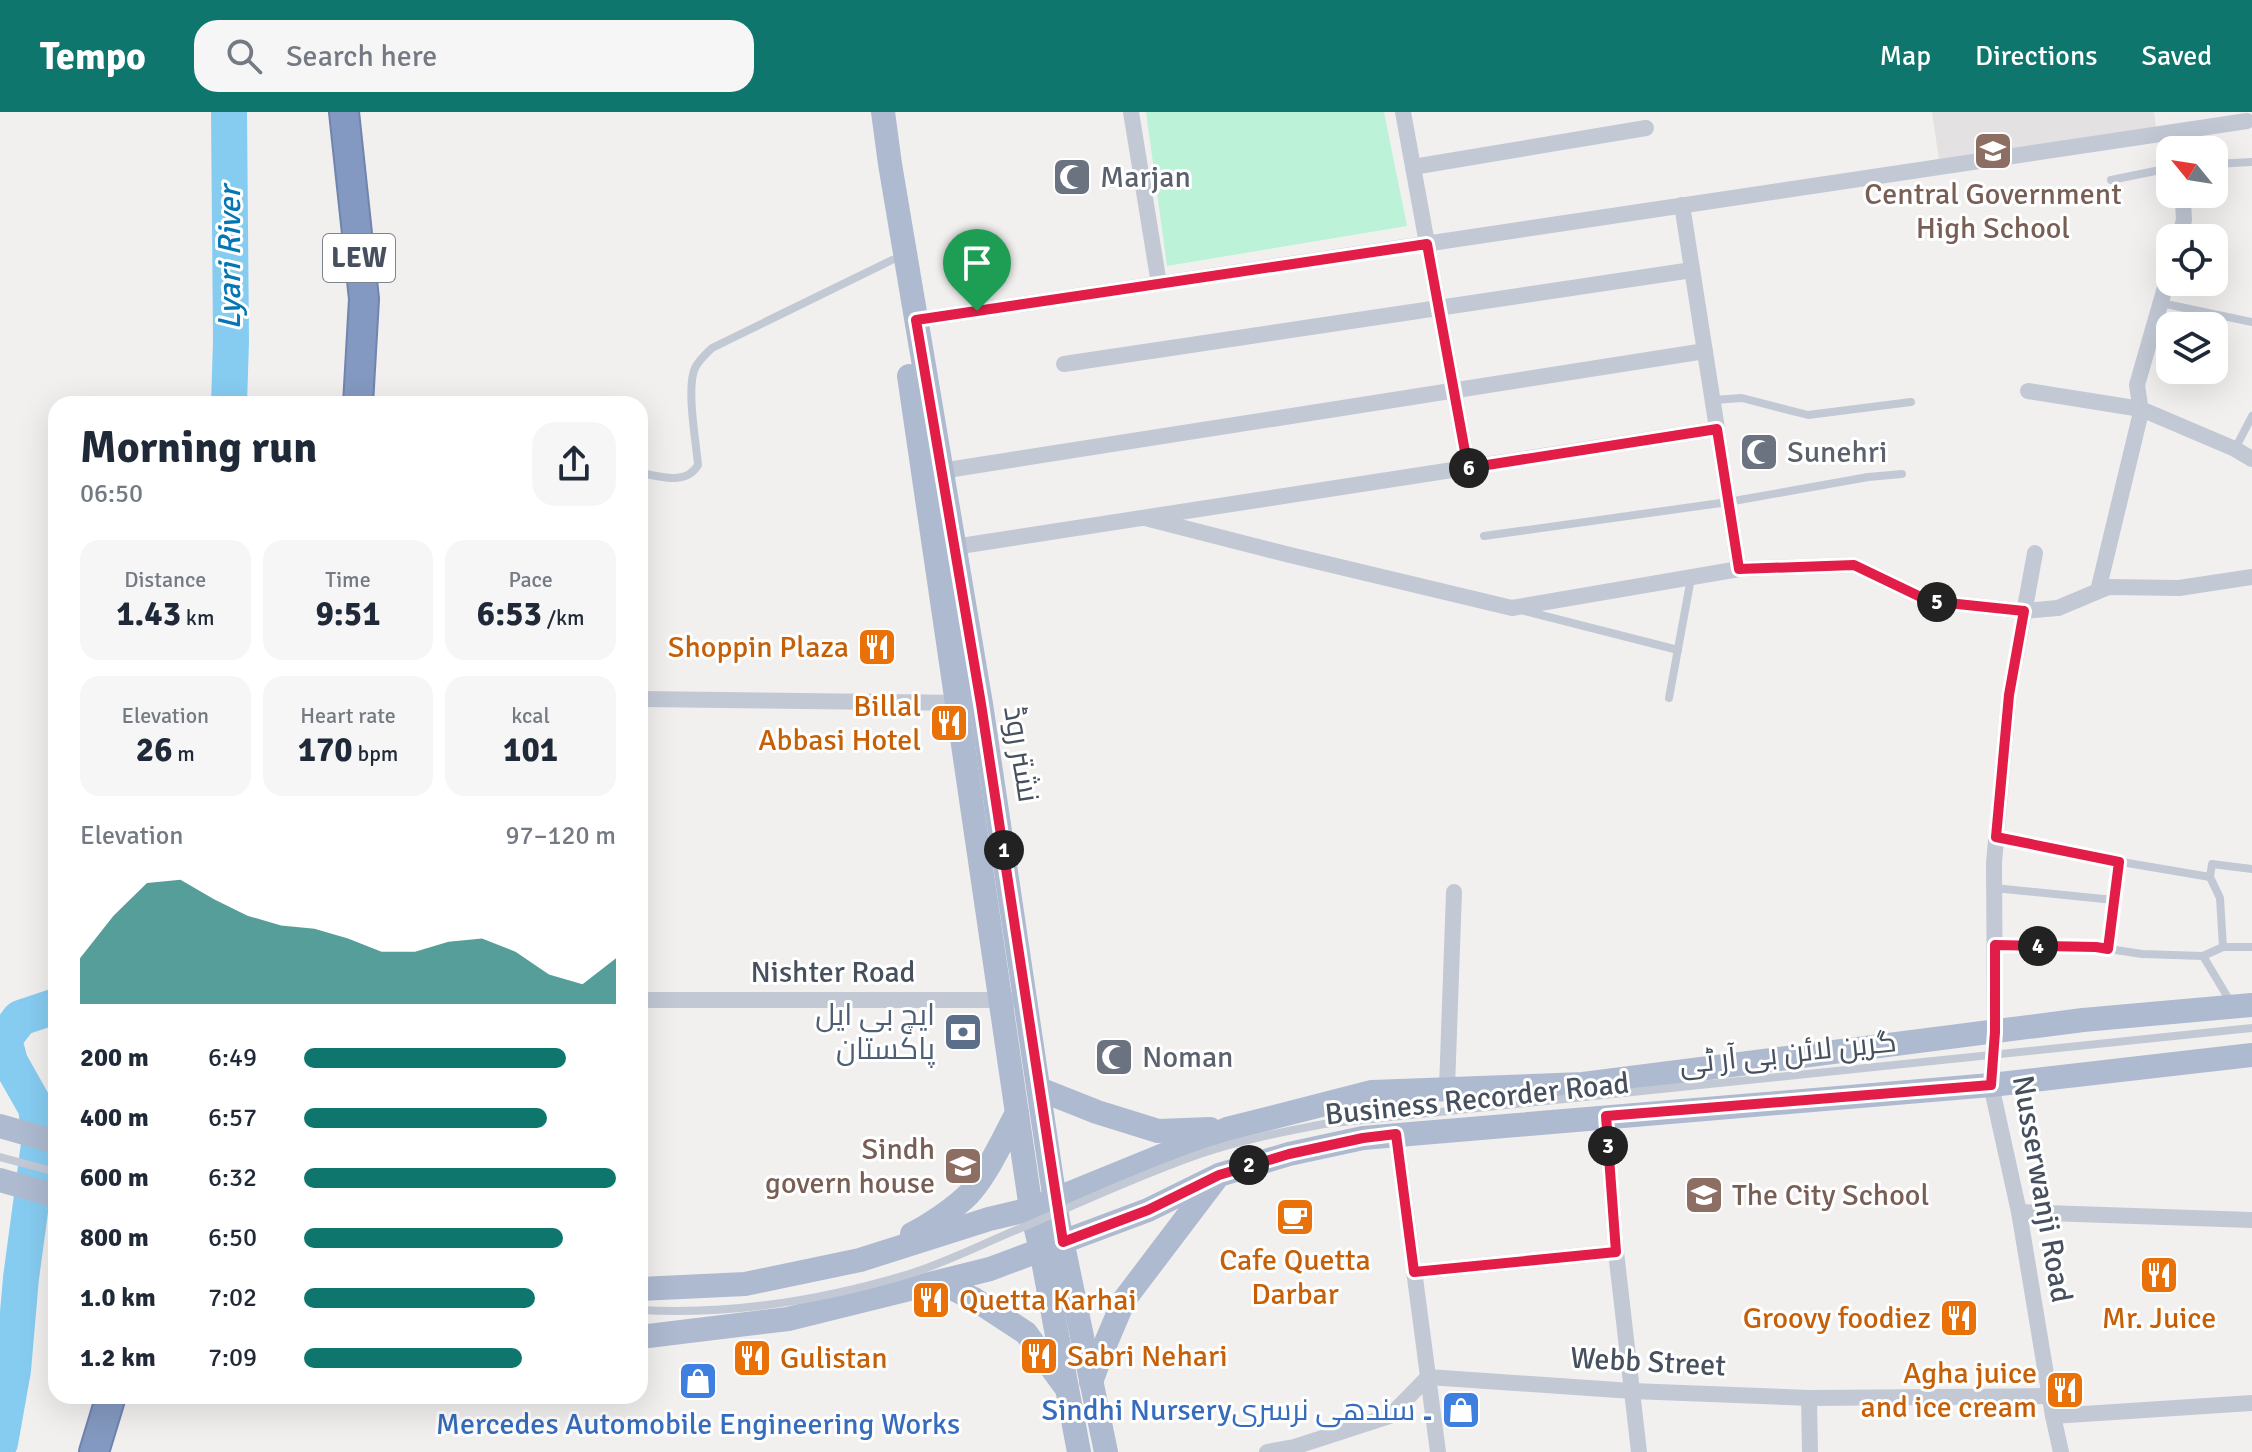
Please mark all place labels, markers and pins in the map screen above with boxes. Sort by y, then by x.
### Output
school or university icon: Central Government High School [1972,130,2014,172]
mosque icon: Marjan [1051,156,1093,198]
place label: Marjan [1100,159,1191,196]
place label: Central Government High School [1864,176,2122,247]
pin [943,229,1011,311]
mosque icon: Sunehri [1738,431,1780,473]
place label: Sunehri [1787,434,1887,471]
pin: 6 [1449,448,1489,488]
pin: 5 [1917,582,1957,622]
restaurant icon: Shoppin Plaza [856,626,898,668]
place label: Shoppin Plaza [668,629,849,666]
place label: Billal Abbasi Hotel [758,688,921,759]
restaurant icon: Billal Abbasi Hotel [928,702,970,744]
pin: 1 [984,830,1024,870]
pin: 4 [2018,926,2058,966]
place label: ایچ بی ایل پاکستان [815,997,935,1068]
bank icon: ایچ بی ایل پاکستان [942,1011,984,1053]
mosque icon: Noman [1093,1036,1135,1078]
place label: Noman [1142,1039,1233,1076]
pin: 3 [1588,1126,1628,1166]
place label: Sindh govern house [765,1131,935,1202]
school or university icon: Sindh govern house [942,1145,984,1187]
pin: 2 [1229,1145,1269,1185]
school or university icon: The City School [1683,1174,1725,1216]
place label: The City School [1732,1177,1929,1214]
cafe icon: Cafe Quetta Darbar [1274,1196,1316,1238]
place label: Cafe Quetta Darbar [1219,1242,1371,1313]
restaurant icon: Mr. Juice [2138,1254,2180,1296]
restaurant icon: Quetta Karhai [910,1279,952,1321]
place label: Quetta Karhai [959,1282,1137,1319]
restaurant icon: Groovy foodiez [1938,1297,1980,1339]
place label: Groovy foodiez [1743,1300,1931,1337]
place label: Mr. Juice [2102,1300,2216,1337]
restaurant icon: Sabri Nehari [1018,1335,1060,1377]
restaurant icon: Gulistan [731,1337,773,1379]
place label: Sabri Nehari [1067,1338,1228,1375]
place label: Gulistan [780,1340,888,1377]
place label: Agha juice and ice cream [1860,1355,2037,1426]
shop icon: Mercedes Automobile Engineering Works [677,1360,719,1402]
restaurant icon: Agha juice and ice cream [2044,1369,2086,1411]
shop icon: Sindhi Nursery۔ سندھی نرسری [1440,1389,1482,1431]
place label: Sindhi Nursery۔ سندھی نرسری [1042,1392,1433,1429]
place label: Mercedes Automobile Engineering Works [436,1406,960,1443]

